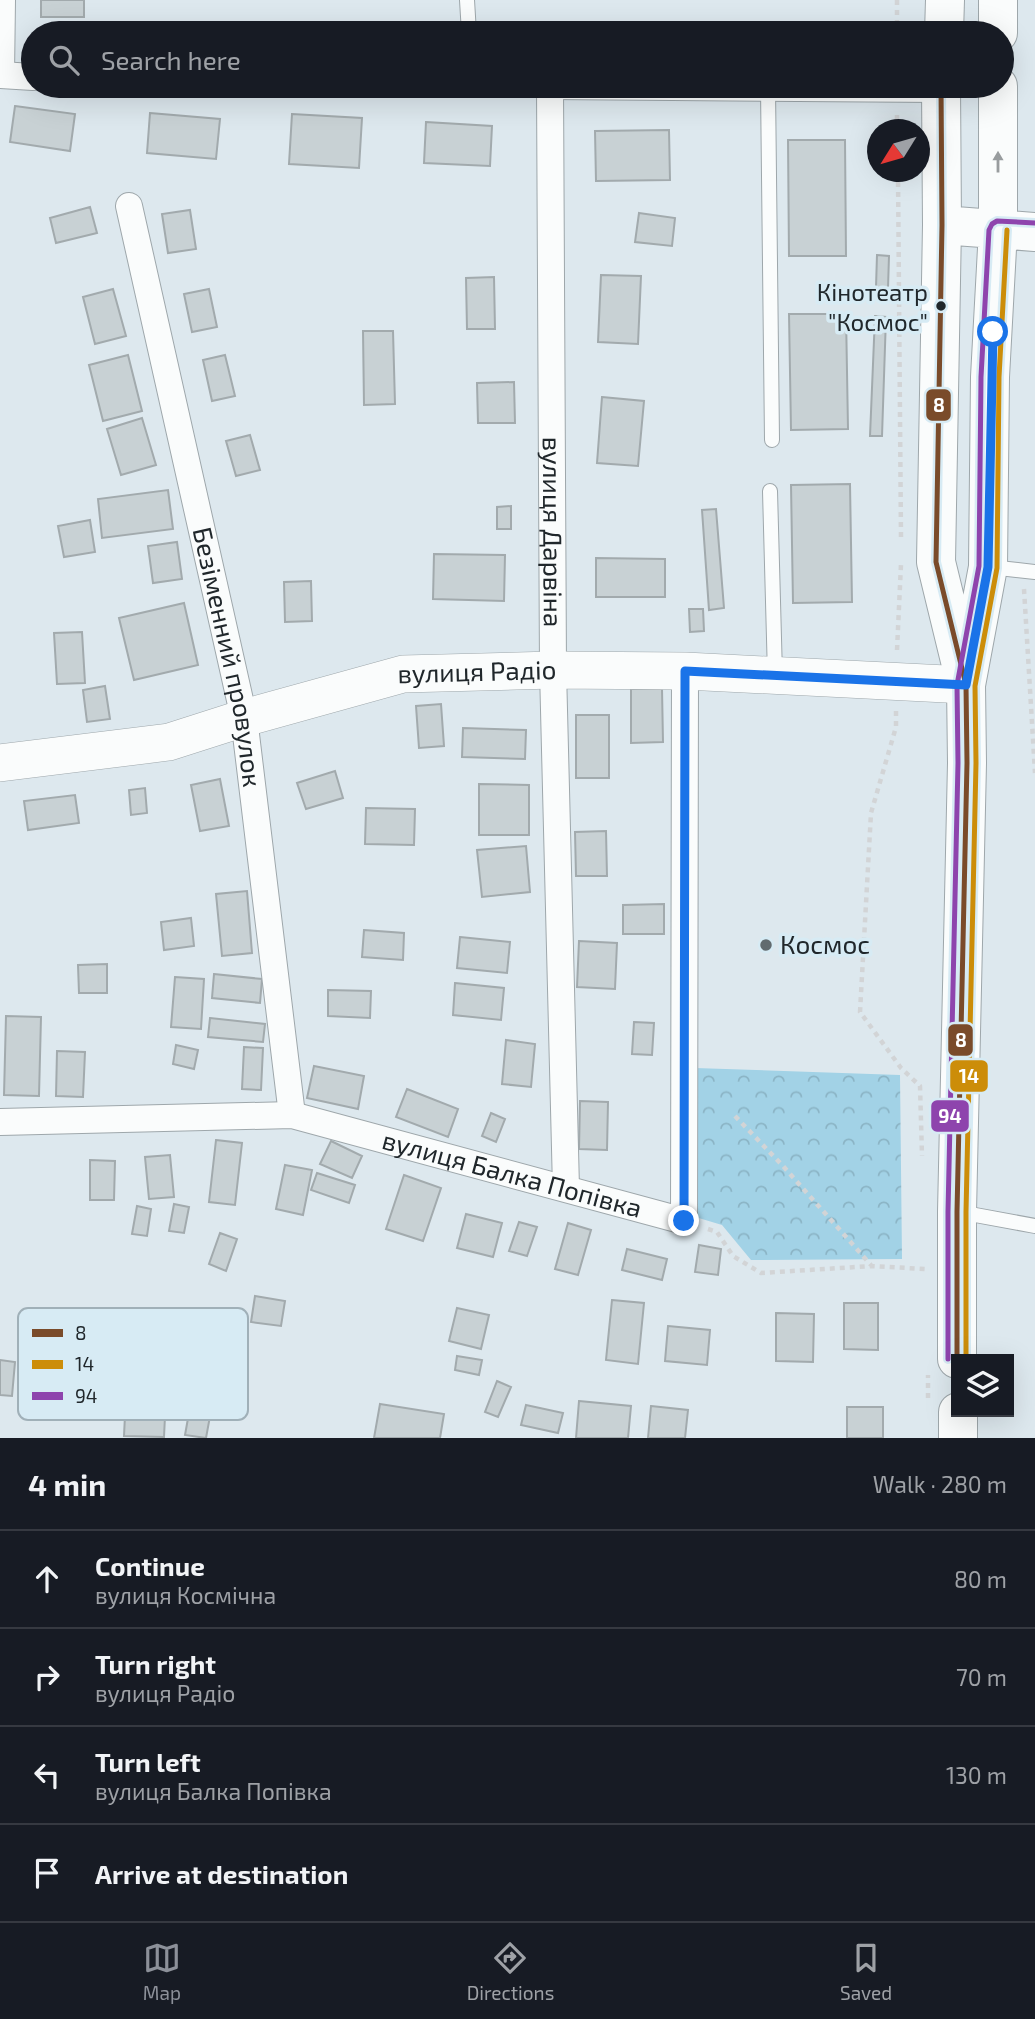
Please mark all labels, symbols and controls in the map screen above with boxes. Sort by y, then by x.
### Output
search box [21,21,1014,98]
icon: search [45,41,83,79]
text: Search here [101,44,241,75]
north arrow [867,119,930,182]
one-way arrow [992,151,1003,173]
place label: Кінотеатр "Космос" [817,277,928,336]
marker: Кінотеатр "Космос" [934,299,948,313]
route start [977,316,1008,347]
line badge: 8 [925,388,952,422]
text: 8 [933,393,945,416]
street label: вулиця Дарвіна [537,437,570,627]
street label: Безіменний провулок [188,524,269,789]
street label: вулиця Радіо [397,653,557,689]
place label: Космос [780,928,870,959]
marker: Космос [758,937,774,953]
line badge: 8 [947,1023,974,1057]
text: 8 [955,1028,967,1051]
line badge: 14 [949,1059,989,1093]
text: 14 [959,1064,979,1087]
line badge: 94 [930,1099,970,1133]
text: 94 [938,1104,962,1127]
street label: вулиця Балка Попівка [379,1123,646,1223]
route end [668,1205,699,1236]
legend [18,1308,248,1420]
text: 8 [75,1321,87,1344]
text: 14 [75,1352,94,1375]
map controls [951,1354,1014,1417]
button: layers [951,1354,1014,1417]
text: 94 [75,1384,98,1407]
text: 4 min [28,1466,106,1502]
text: Walk · 280 m [873,1470,1007,1498]
text: Continue [95,1550,205,1581]
icon: ahead [28,1560,66,1598]
text: 80 m [954,1565,1007,1593]
text: вулиця Космічна [95,1581,276,1609]
text: Turn right [95,1648,216,1679]
icon: right [28,1658,66,1696]
text: 70 m [956,1663,1007,1691]
text: вулиця Радіо [95,1679,235,1707]
text: Turn left [95,1746,201,1777]
icon: left [28,1756,66,1794]
text: 130 m [946,1761,1007,1789]
text: вулиця Балка Попівка [95,1777,332,1805]
icon: arrive [28,1854,66,1892]
text: Arrive at destination [95,1858,348,1889]
tab: Map [143,1939,181,2004]
tab: Directions [467,1939,554,2004]
tab: Saved [840,1939,892,2004]

